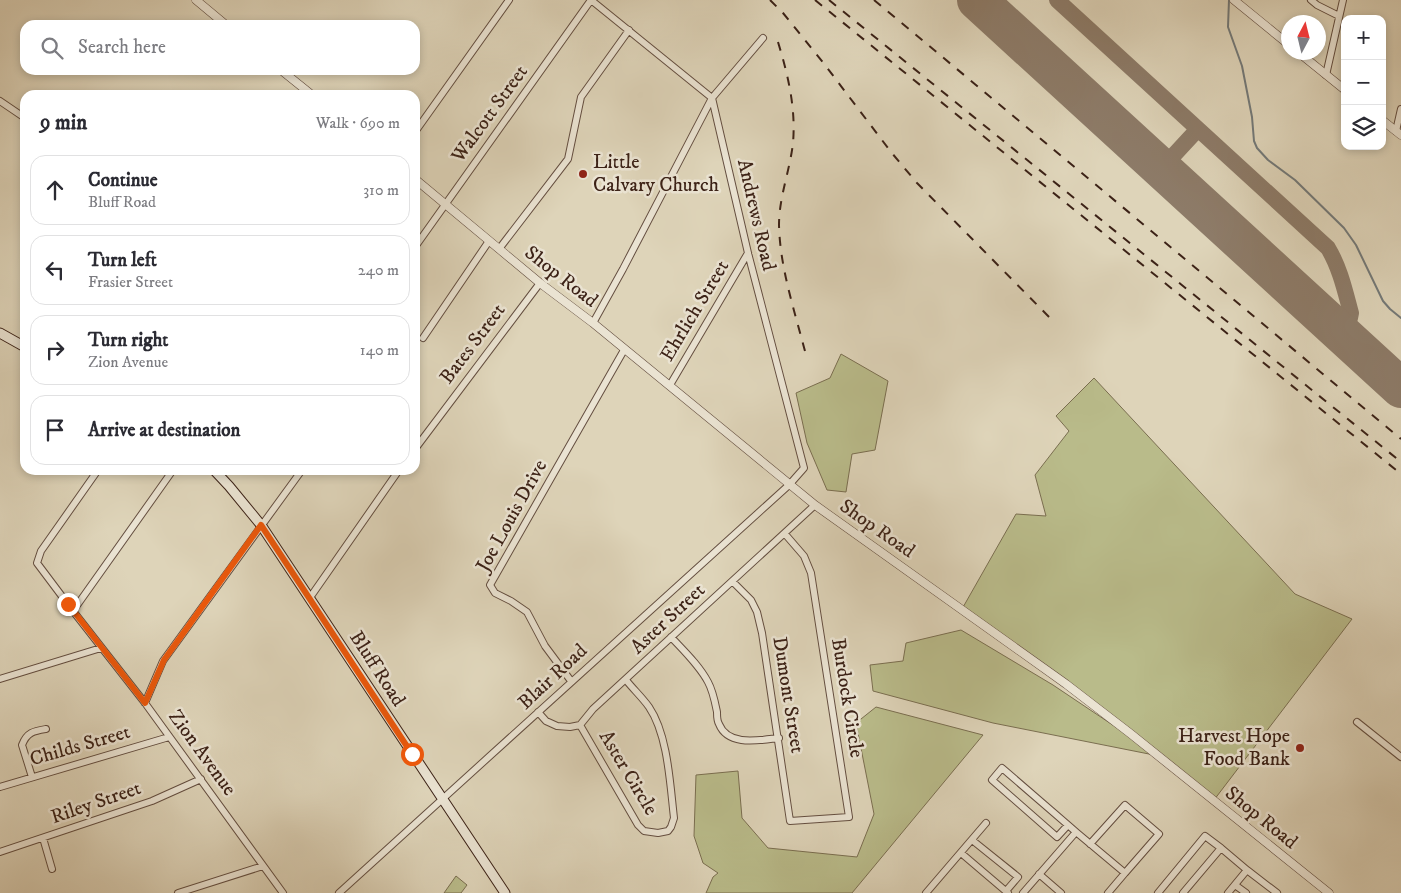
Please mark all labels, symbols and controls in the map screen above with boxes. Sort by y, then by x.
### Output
north arrow [1281,15,1326,60]
map controls [1341,15,1386,150]
button: + [1341,15,1386,60]
search box [20,20,420,75]
icon: search [38,34,66,62]
text: Search here [78,36,166,59]
street label: Walcott Street [446,60,534,168]
button: − [1341,60,1386,105]
button: layers [1341,105,1386,150]
text: 9 min [40,110,87,136]
text: Walk · 690 m [316,113,400,133]
place label: Little Calvary Church [593,150,719,198]
street label: Andrews Road [731,157,781,273]
marker: Little Calvary Church [577,168,589,180]
text: Continue [88,169,158,192]
icon: ahead [41,176,69,204]
text: 310 m [363,180,399,200]
text: Bluff Road [88,192,156,212]
street label: Shop Road [519,241,603,313]
text: Turn left [88,249,157,272]
icon: left [41,256,69,284]
street label: Ehrlich Street [655,256,735,366]
text: 240 m [358,260,399,280]
text: Frasier Street [88,272,173,292]
street label: Bates Street [435,299,511,389]
text: Turn right [88,329,168,352]
icon: right [41,336,69,364]
text: 140 m [360,340,399,360]
text: Zion Avenue [88,352,168,372]
icon: arrive [41,416,69,444]
text: Arrive at destination [88,419,240,442]
street label: Joe Louis Drive [470,456,553,578]
street label: Shop Road [834,494,920,564]
street label: Aster Street [625,578,711,660]
route end [57,593,80,616]
street label: Bluff Road [343,627,411,711]
street label: Dumont Street [766,635,810,755]
street label: Burdock Circle [825,636,869,760]
street label: Blair Road [513,639,593,715]
street label: Zion Avenue [162,705,242,801]
street label: Childs Street [27,720,133,772]
place label: Harvest Hope Food Bank [1178,724,1290,772]
street label: Aster Circle [593,726,663,820]
marker: Harvest Hope Food Bank [1294,742,1306,754]
route start [401,743,424,766]
street label: Riley Street [48,776,144,830]
street label: Shop Road [1220,781,1302,855]

